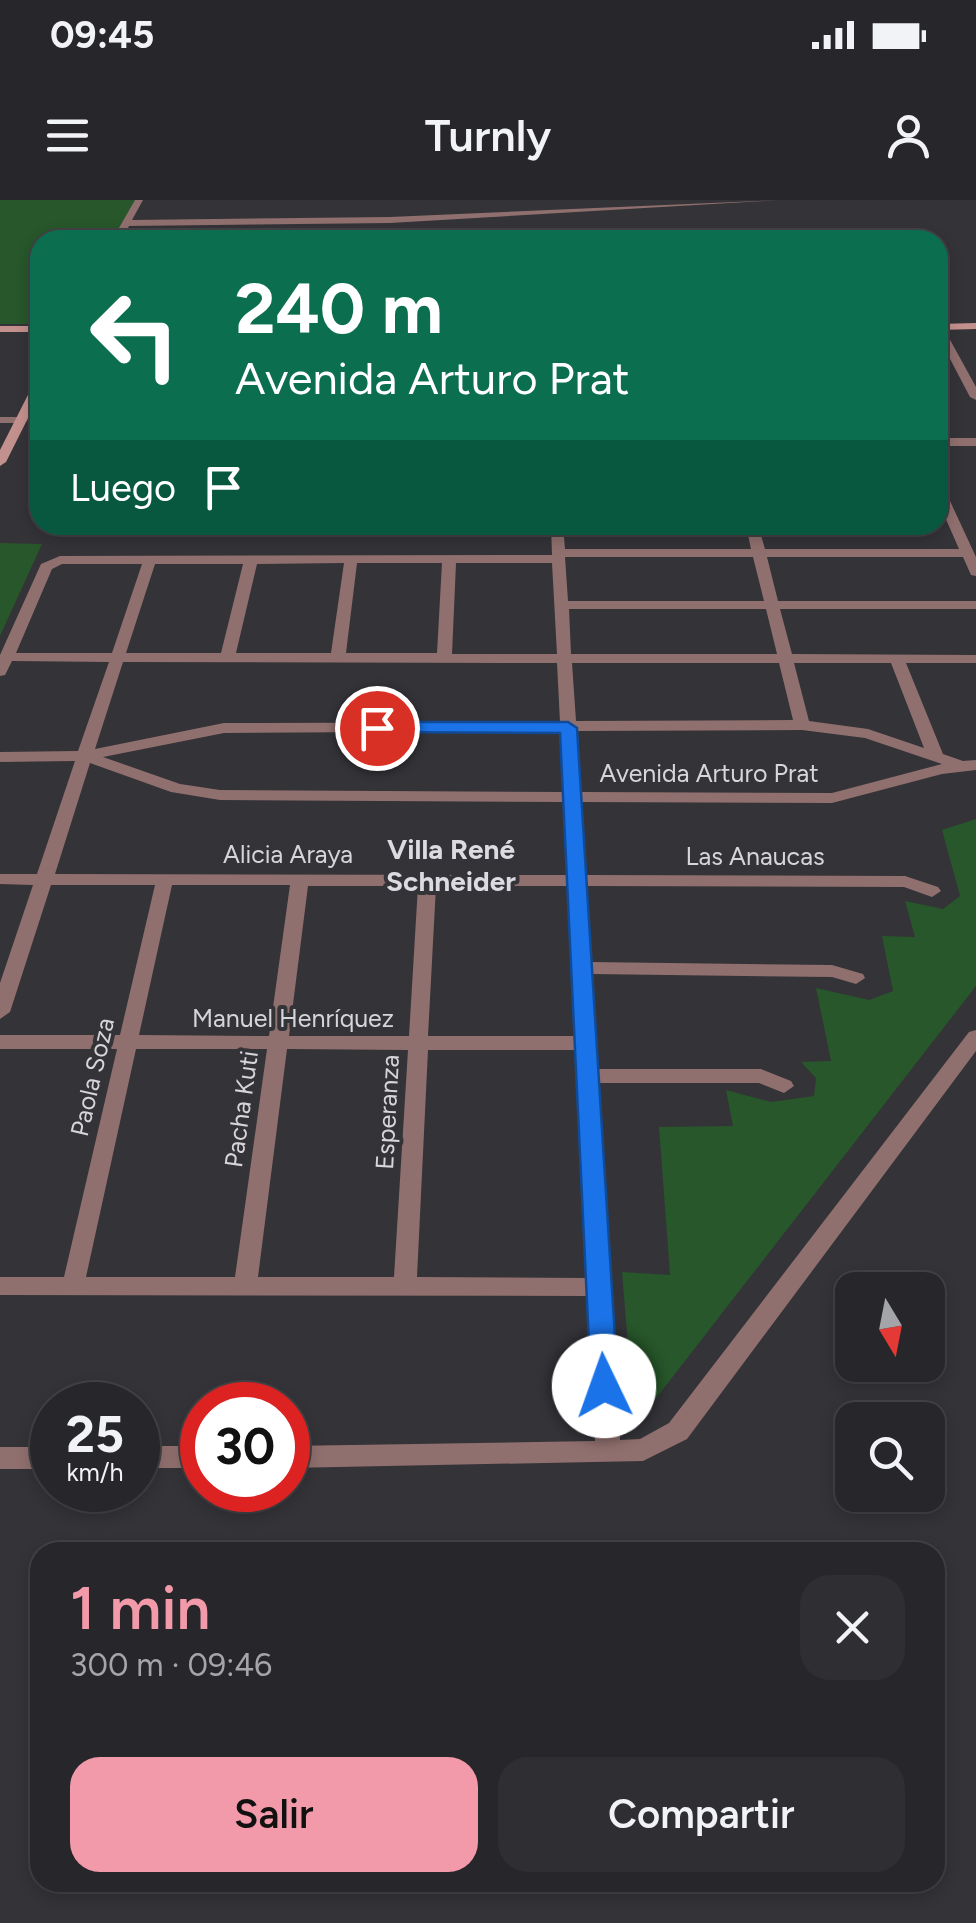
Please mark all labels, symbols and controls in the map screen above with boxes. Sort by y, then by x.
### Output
text: 09:45 [50,12,154,58]
icon: menu [40,108,95,163]
text: Turnly [425,108,551,162]
icon: person [881,108,936,163]
text: 240 m [235,266,443,351]
icon: left [70,270,200,400]
text: Avenida Arturo Prat [235,351,630,405]
icon: arrive [196,460,251,515]
text: Luego [70,465,176,511]
pin [335,686,420,771]
icon: arrive [350,701,405,756]
street label: Avenida Arturo Prat [599,758,819,788]
district label: Villa René Schneider [386,832,516,898]
street label: Alicia Araya [223,839,353,869]
street label: Las Anaucas [685,841,825,871]
street label: Manuel Henríquez [192,1003,394,1033]
street label: Paola Soza [64,1015,120,1139]
street label: Pacha Kuti [218,1049,264,1169]
street label: Esperanza [369,1054,405,1170]
north arrow [835,1272,945,1382]
map controls [835,1272,945,1512]
position arrow [552,1334,656,1438]
speed limit sign: 30 [180,1382,310,1512]
button: search [835,1402,945,1512]
text: 25 [66,1404,124,1465]
text: km/h [66,1457,124,1487]
text: 1 min [70,1572,210,1644]
button: close [800,1575,905,1680]
text: 300 m · 09:46 [70,1646,272,1684]
button: Salir [70,1757,478,1872]
button: Compartir [498,1757,905,1872]

